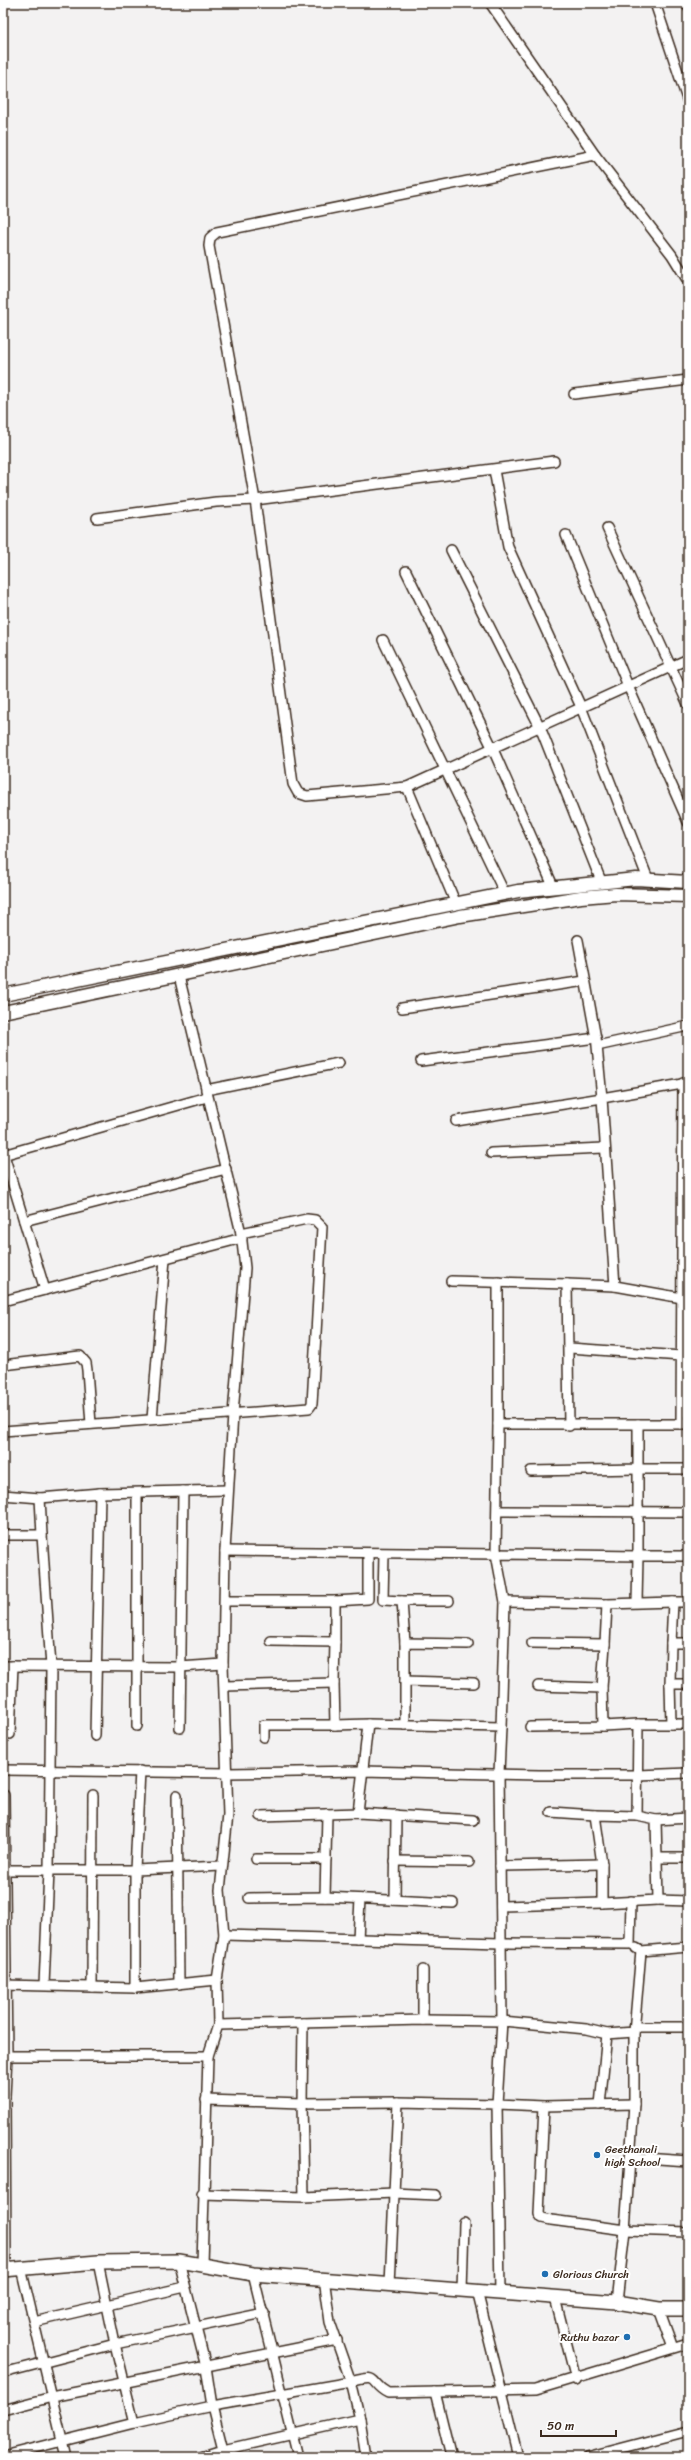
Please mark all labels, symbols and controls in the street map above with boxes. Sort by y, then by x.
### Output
place label: Geethanali high School [604,2140,661,2172]
marker: Geethanali high School [592,2150,602,2160]
place label: Glorious Church [553,2265,629,2284]
marker: Glorious Church [540,2269,550,2279]
place label: Ruthu bazar [560,2328,620,2347]
marker: Ruthu bazar [622,2332,632,2342]
scale bar [541,2412,616,2438]
text: 50 m [547,2415,574,2437]

